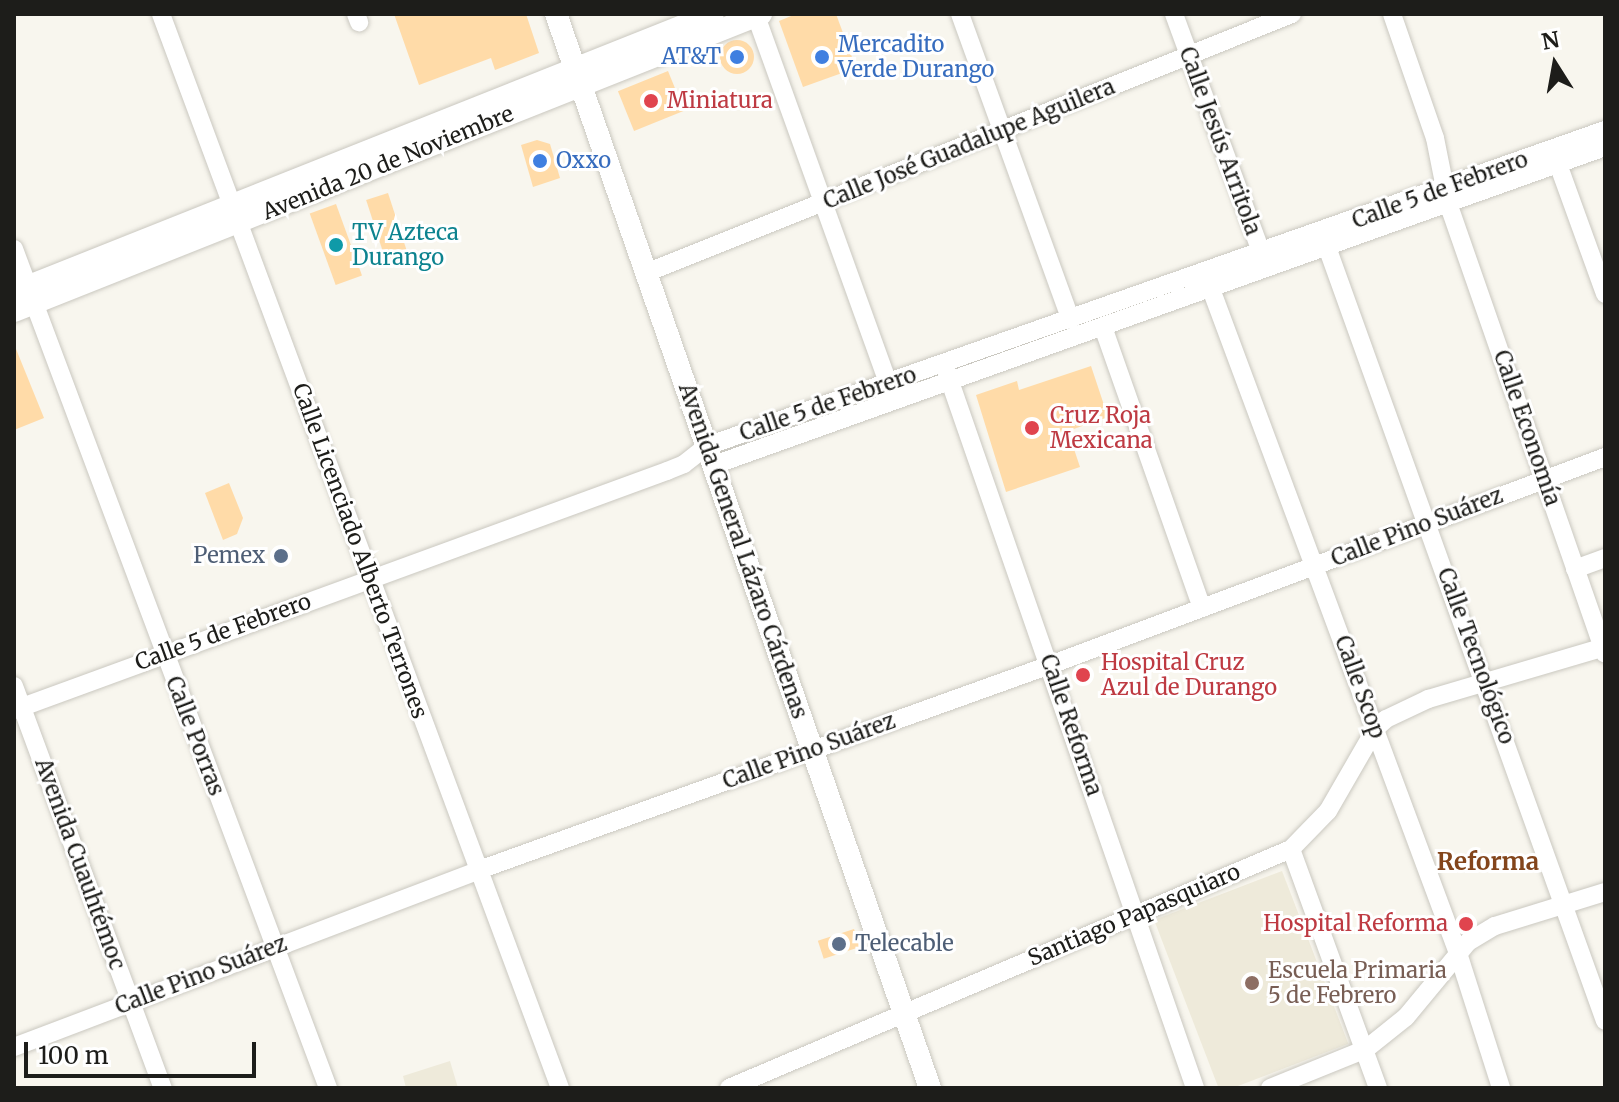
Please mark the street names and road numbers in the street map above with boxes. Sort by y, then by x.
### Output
street label: Calle Jesús Arritola [1174,43,1266,239]
street label: Calle José Guadalupe Aguilera [819,73,1119,215]
street label: Avenida 20 de Noviembre [259,100,517,226]
street label: Calle 5 de Febrero [1349,146,1531,234]
street label: Calle Economía [1488,347,1566,509]
street label: Calle 5 de Febrero [736,361,920,447]
street label: Calle Licenciado Alberto Terrones [287,380,433,722]
street label: Avenida General Lázaro Cárdenas [673,380,813,722]
street label: Calle Pino Suárez [1327,482,1507,572]
street label: Calle Tecnológico [1432,564,1520,748]
street label: Calle 5 de Febrero [132,588,314,676]
street label: Calle Scop [1329,632,1391,742]
street label: Calle Reforma [1034,651,1108,799]
street label: Calle Porras [160,673,230,799]
street label: Calle Pino Suárez [719,708,899,794]
street label: Avenida Cuauhtémoc [29,755,131,973]
street label: Santiago Papasquiaro [1024,858,1244,972]
street label: Calle Pino Suárez [111,930,291,1020]

